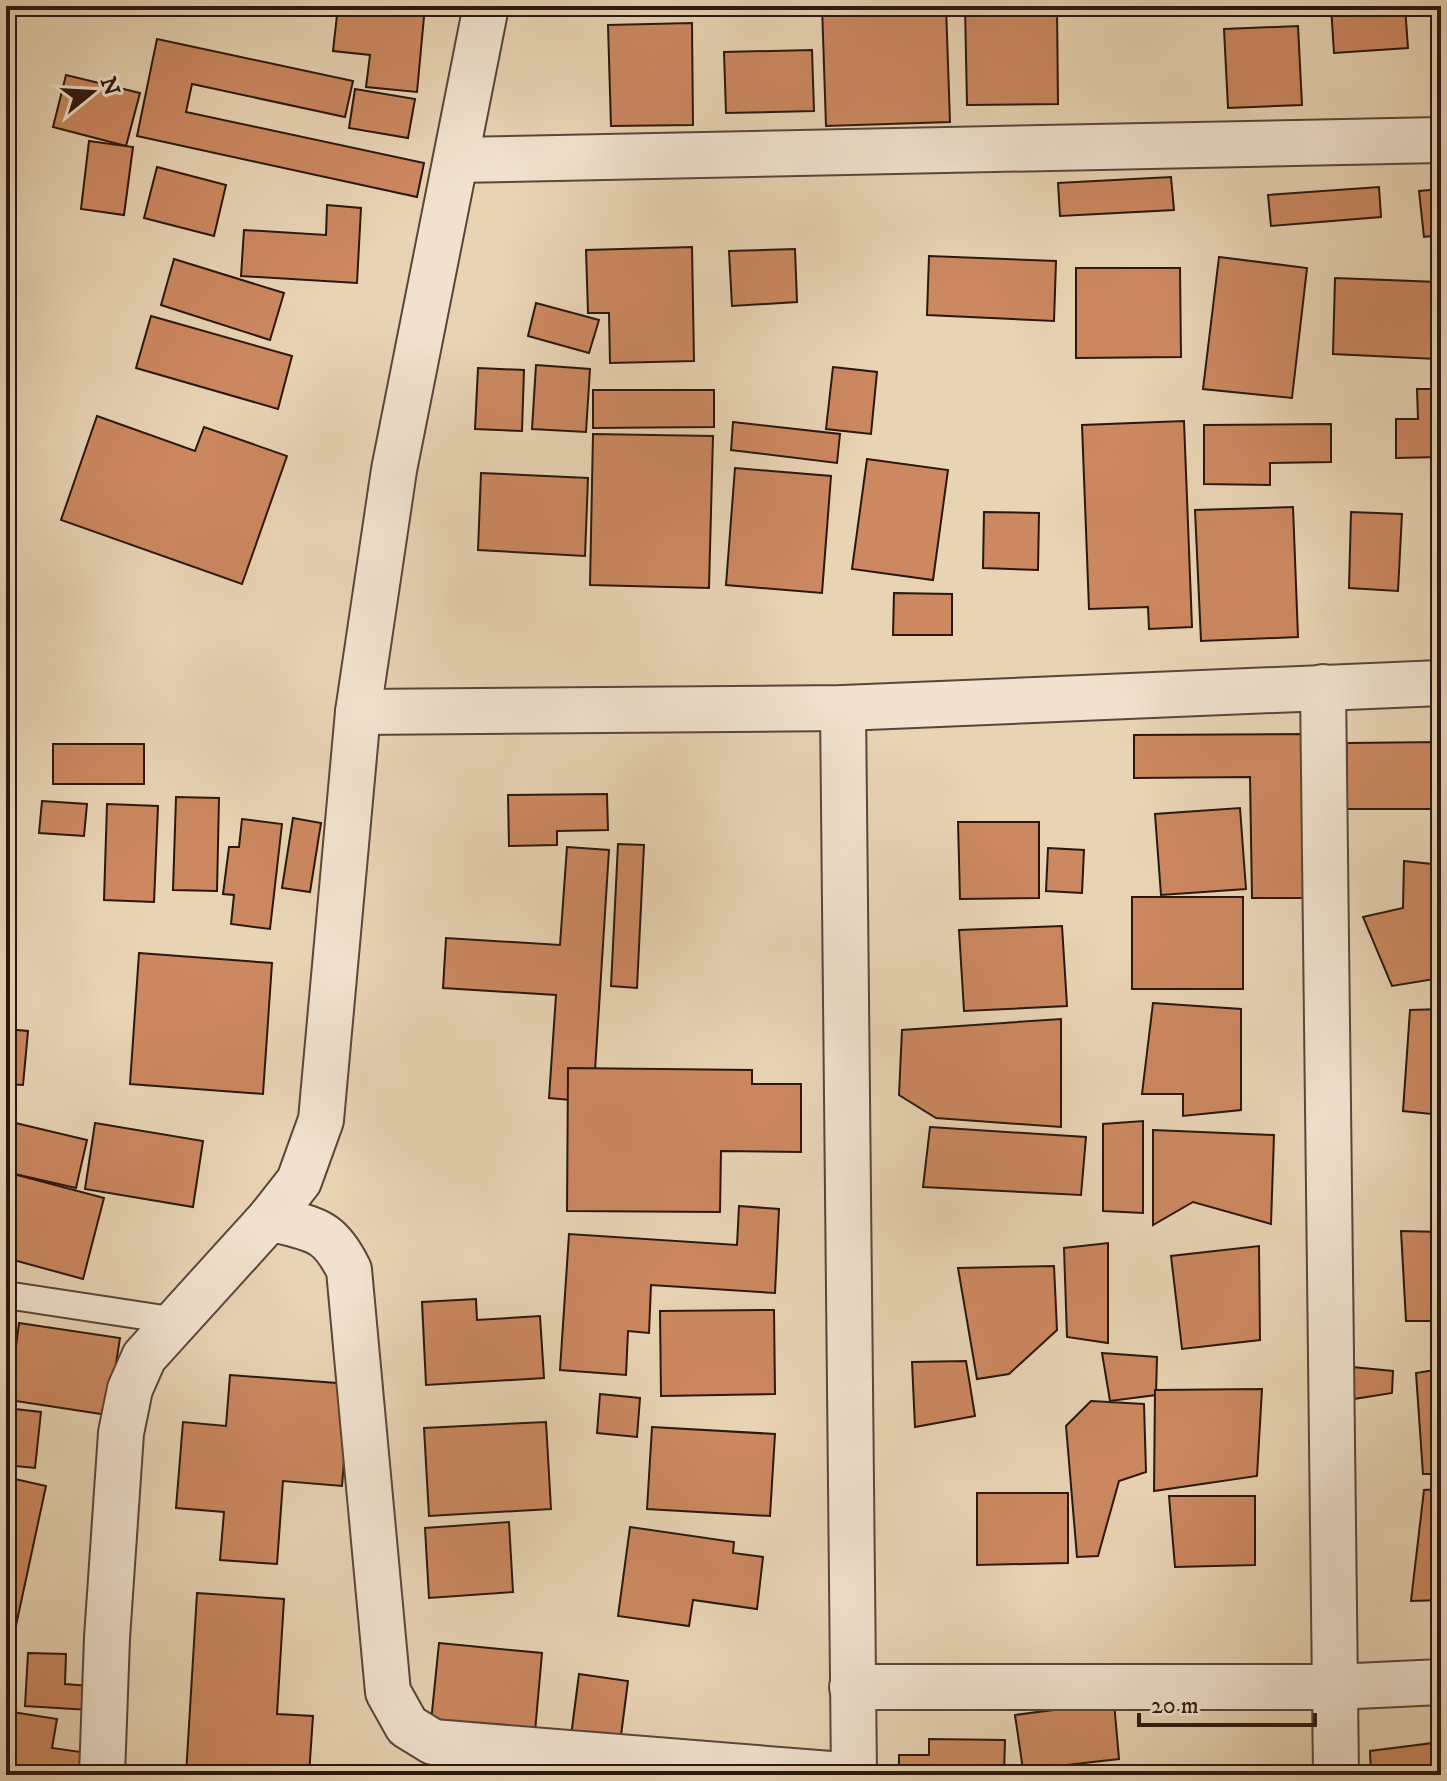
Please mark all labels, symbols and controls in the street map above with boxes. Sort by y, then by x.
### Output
north arrow [52,52,132,132]
text: N [94,74,125,99]
scale bar [1139,1677,1315,1727]
text: 20 m [1151,1691,1199,1721]

